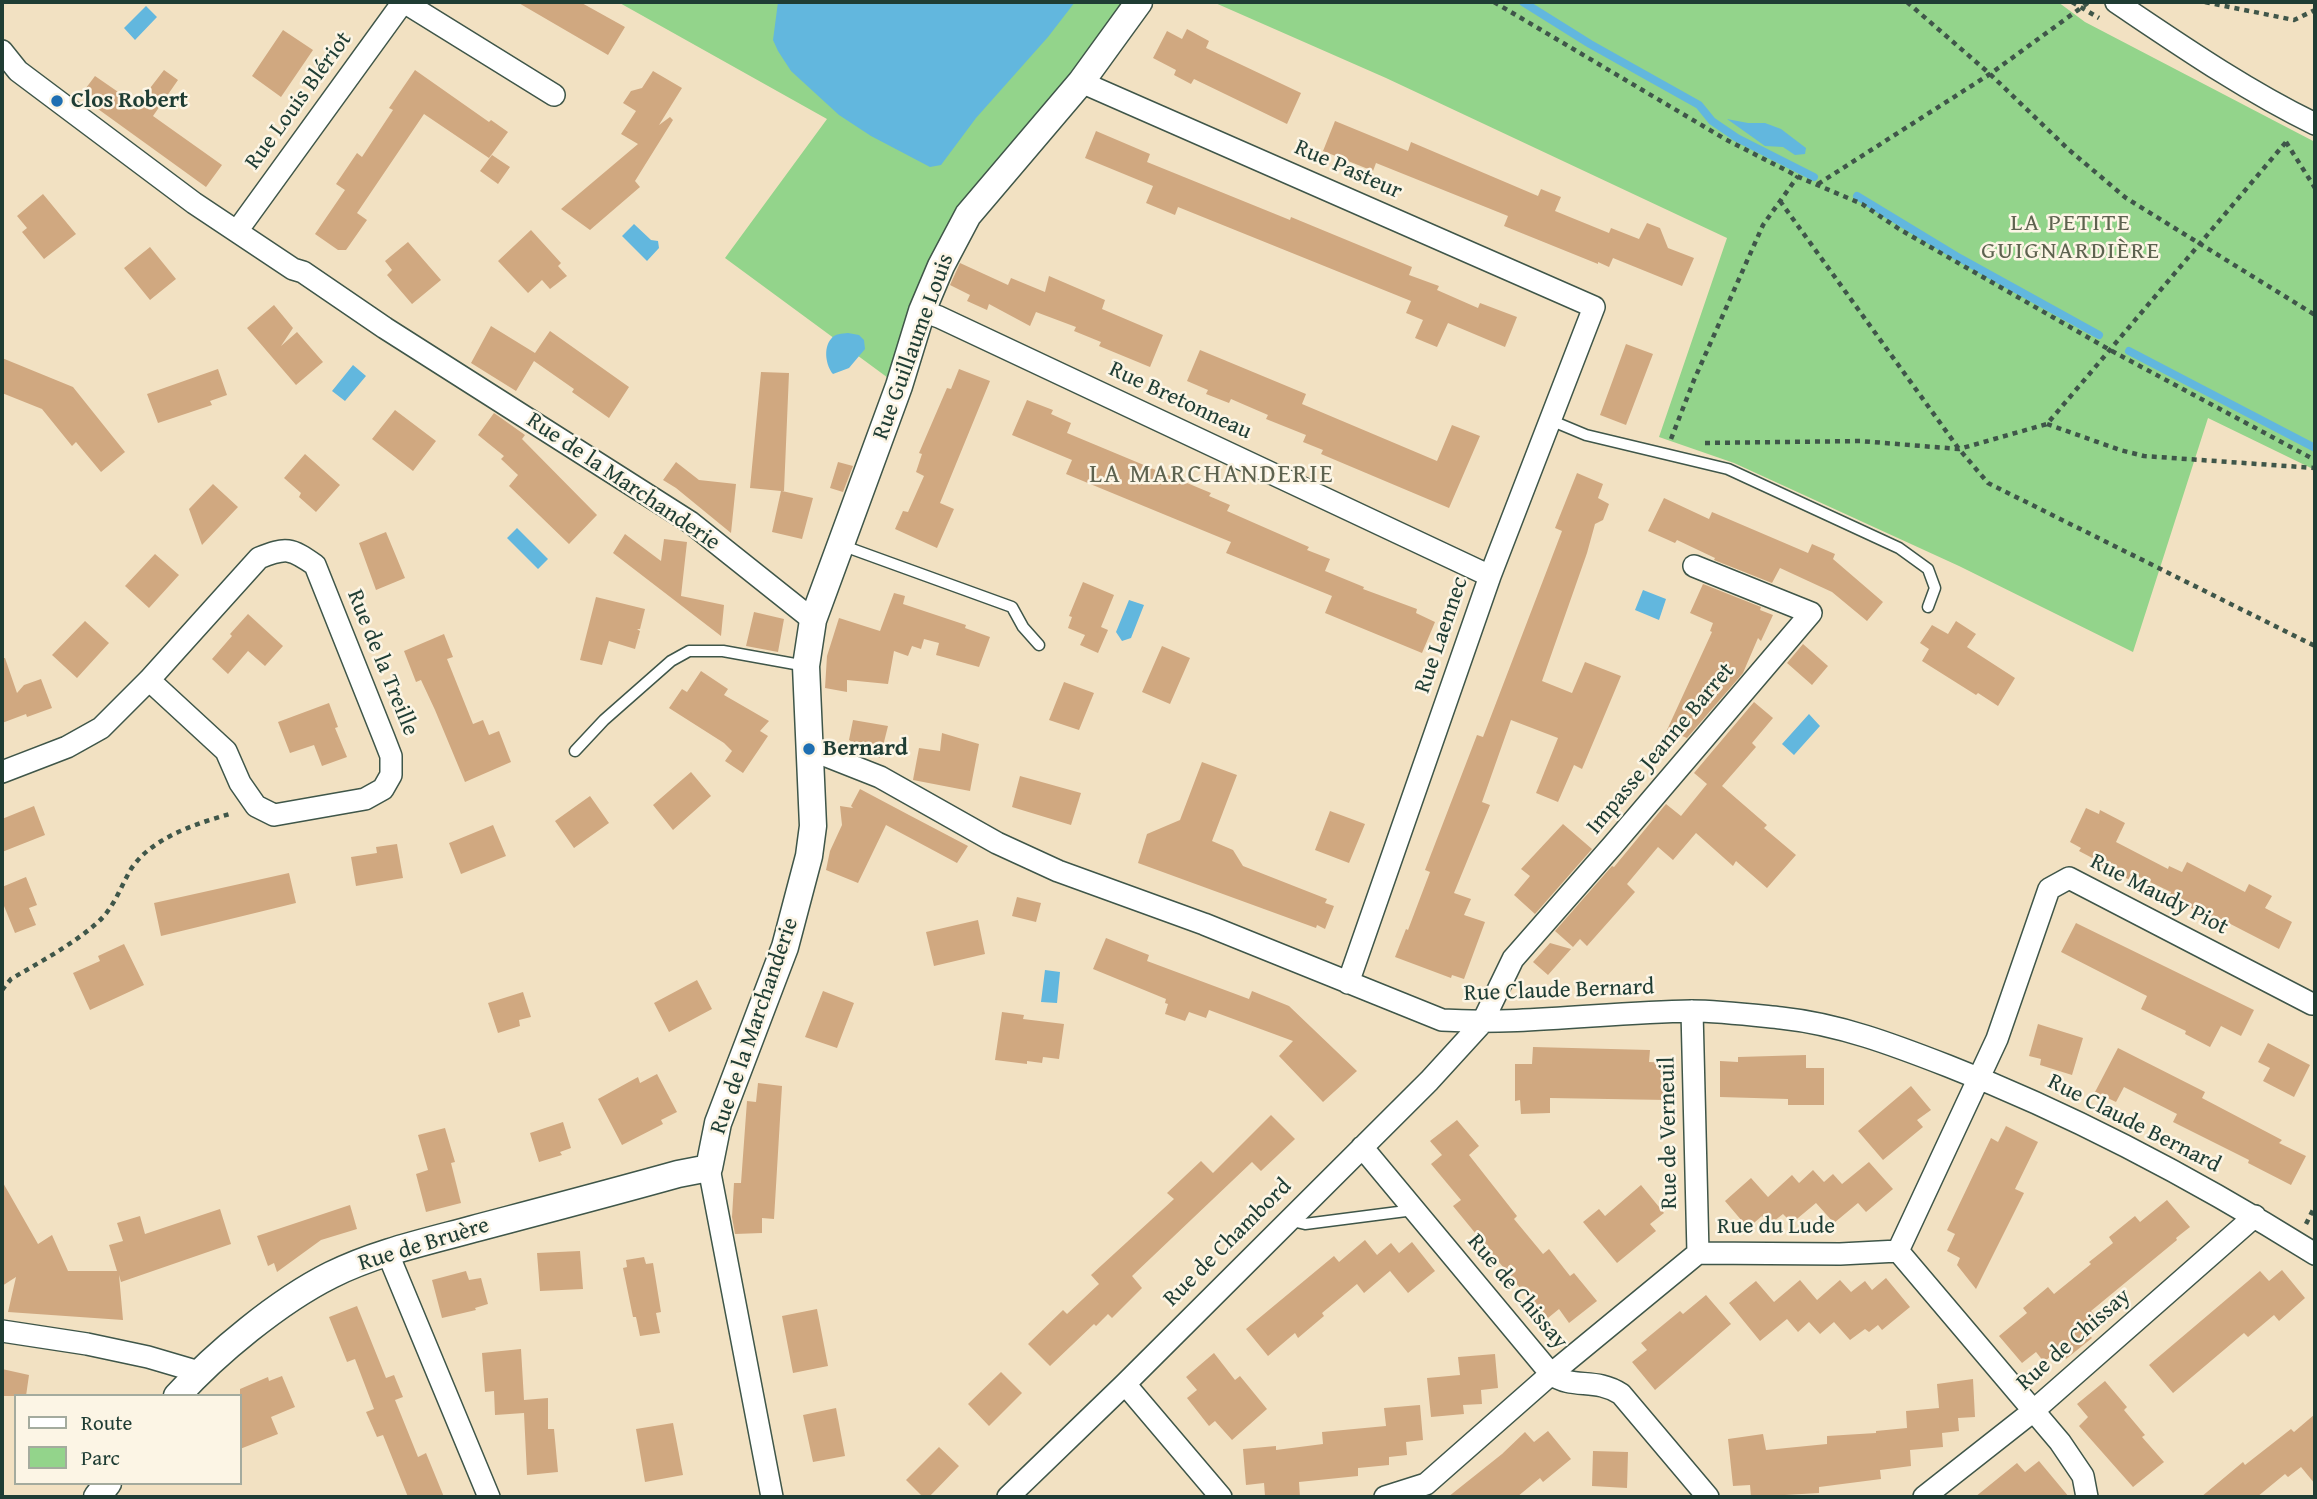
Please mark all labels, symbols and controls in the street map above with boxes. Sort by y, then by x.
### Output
street label: Rue Louis Blériot [240,27,358,175]
place label: Clos Robert [71,87,188,115]
marker: Clos Robert [49,93,65,109]
street label: Rue Pasteur [1290,134,1406,206]
district label: LA PETITE GUIGNARDIÈRE [1983,210,2159,266]
street label: Rue Guillaume Louis [868,250,960,444]
street label: Rue Bretonneau [1104,356,1256,446]
street label: Rue de la Marchanderie [521,407,725,557]
district label: LA MARCHANDERIE [1091,459,1333,491]
street label: Rue Laennec [1409,573,1475,697]
street label: Rue de la Treille [340,586,424,740]
street label: Impasse Jeanne Barret [1581,658,1741,840]
place label: Bernard [823,735,908,763]
marker: Bernard [801,741,817,757]
street label: Rue Maudy Piot [2085,848,2233,942]
street label: Rue de la Marchanderie [705,914,805,1138]
street label: Rue Claude Bernard [1463,974,1655,1008]
street label: Rue de Verneuil [1654,1056,1684,1210]
street label: Rue Claude Bernard [2043,1068,2225,1180]
street label: Rue de Chambord [1158,1173,1298,1313]
street label: Rue de Bruère [355,1212,493,1278]
street label: Rue du Lude [1717,1213,1835,1241]
street label: Rue de Chissay [1461,1229,1573,1355]
street label: Rue de Chissay [2011,1283,2137,1397]
legend [14,1394,242,1485]
text: Route [81,1407,132,1438]
text: Parc [81,1442,120,1473]

